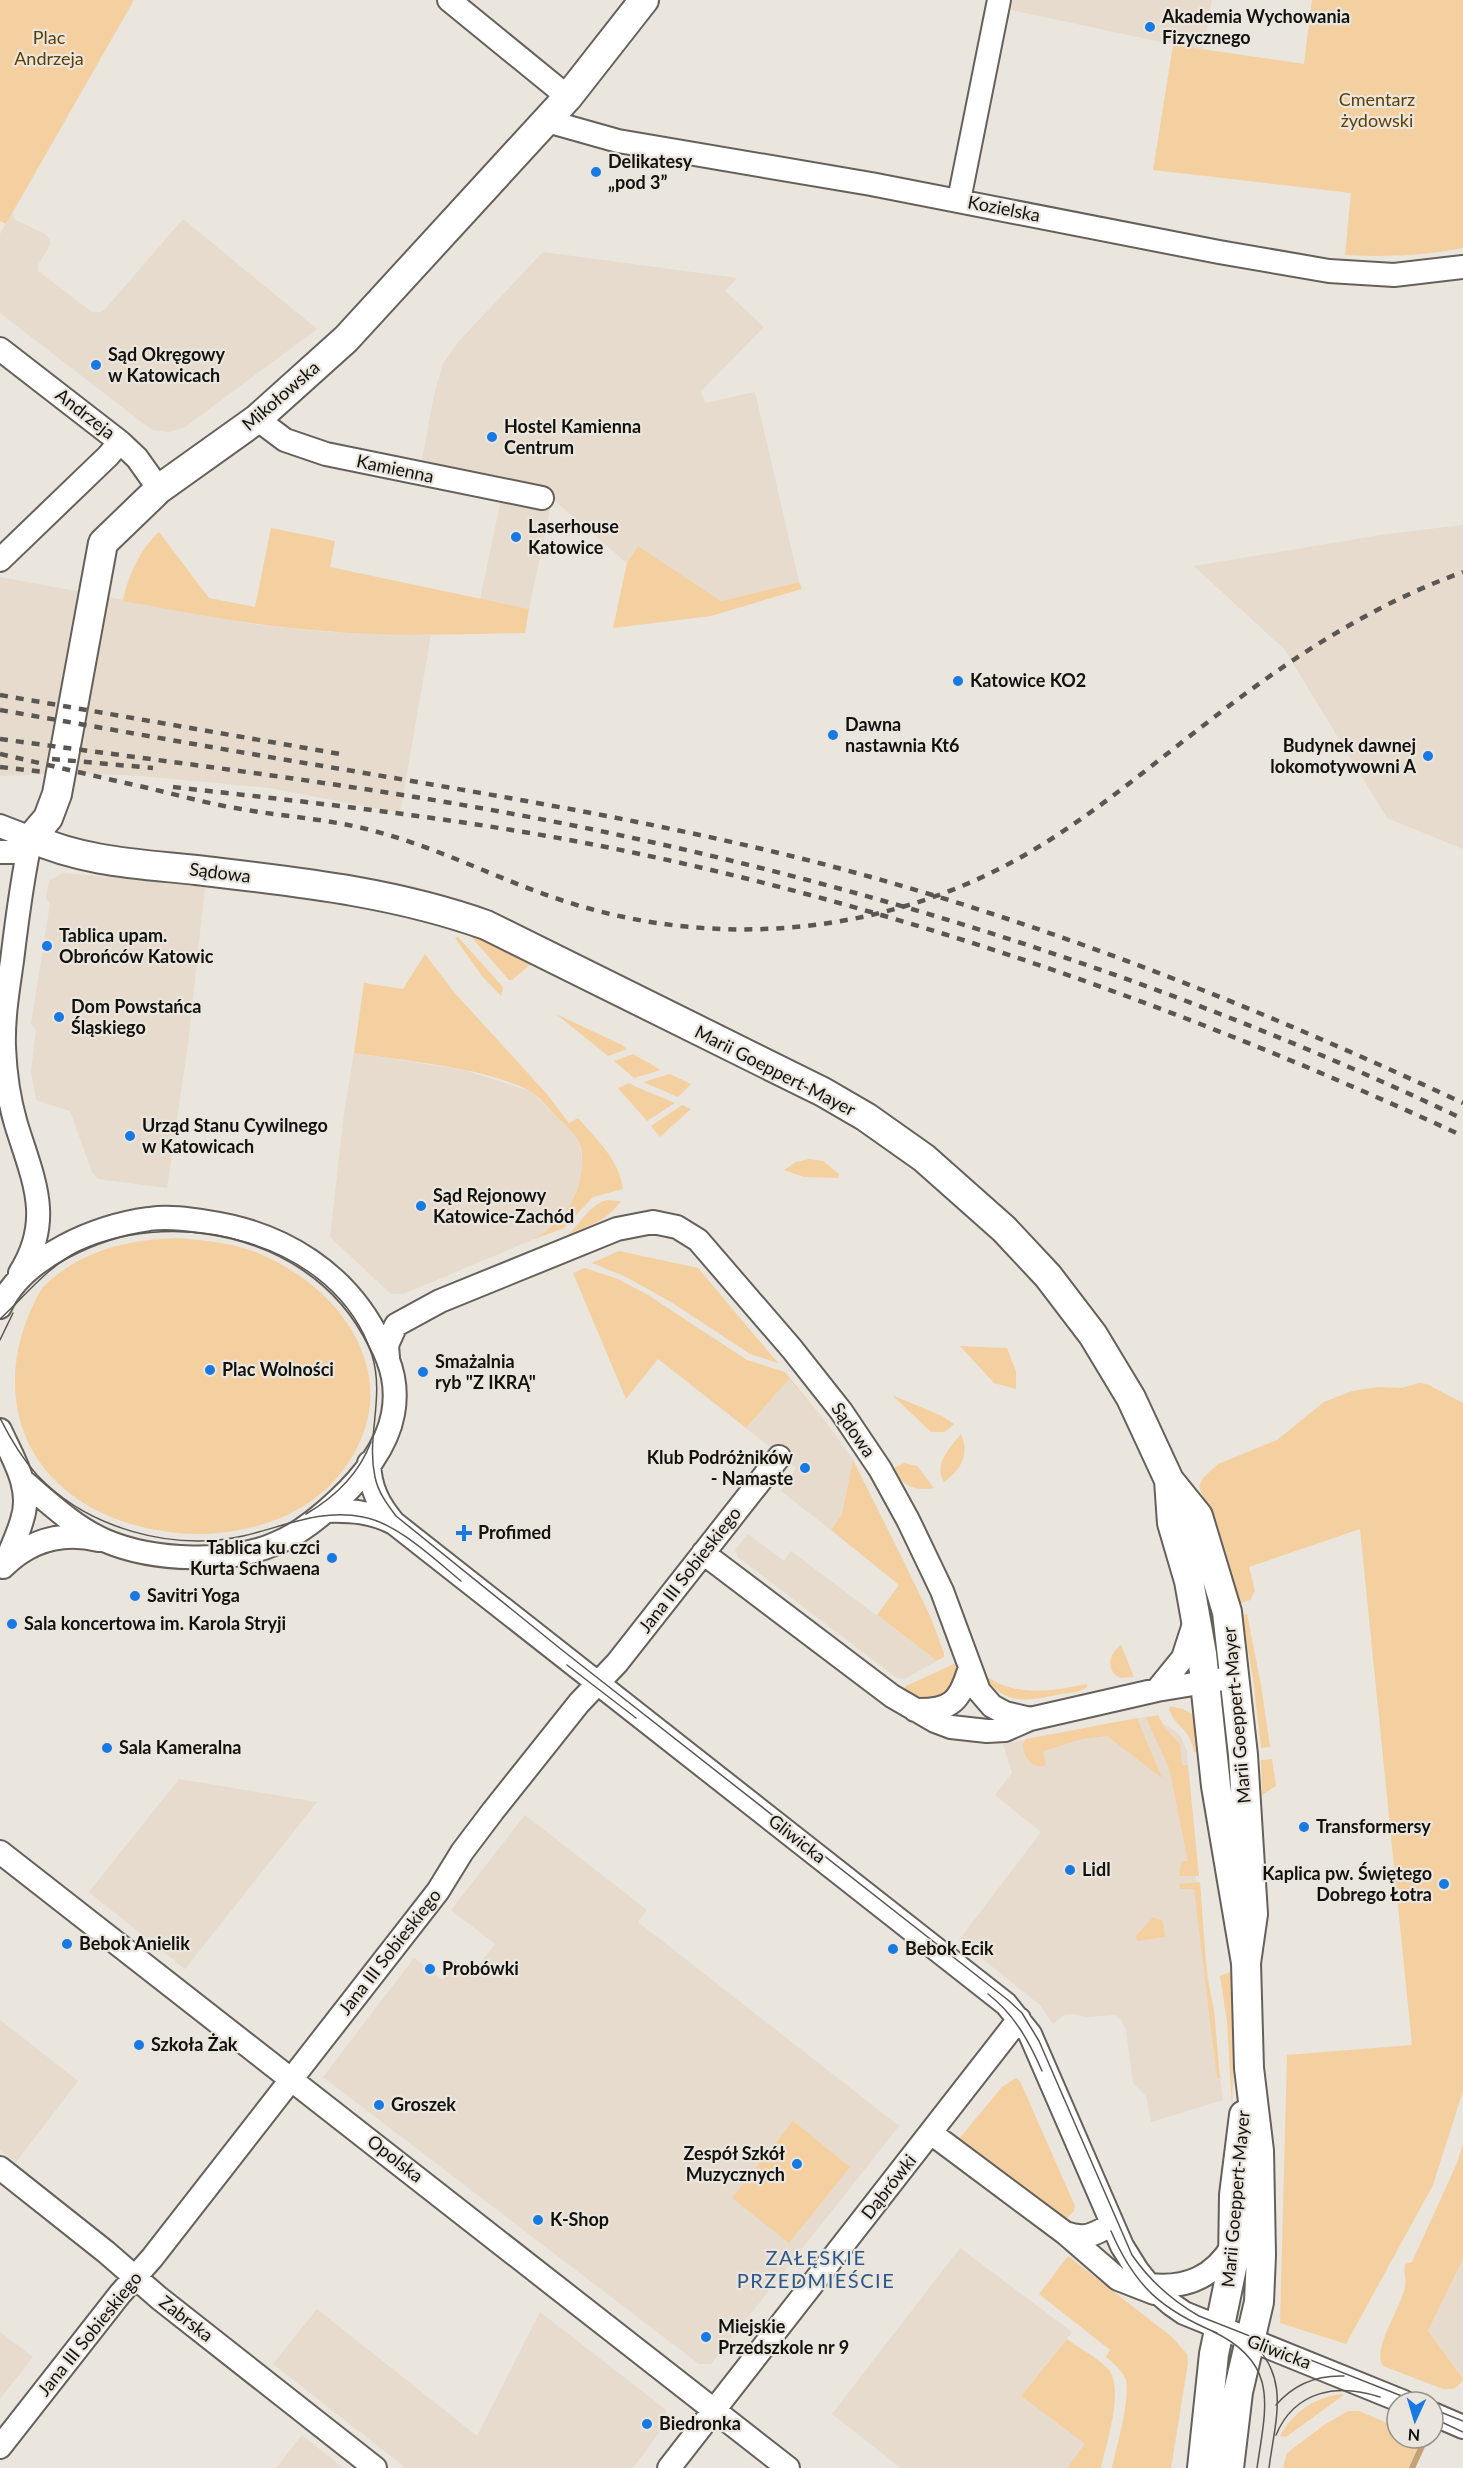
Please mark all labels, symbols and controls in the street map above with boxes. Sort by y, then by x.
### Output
place label: Akademia Wychowania Fizycznego [1161,5,1350,48]
marker: Akademia Wychowania Fizycznego [1143,20,1157,34]
park label: Plac Andrzeja [14,26,84,69]
park label: Cmentarz żydowski [1339,88,1415,131]
place label: Delikatesy „pod 3” [608,150,693,193]
marker: Delikatesy „pod 3” [589,165,603,179]
street label: Kozielska [966,190,1042,226]
place label: Sąd Okręgowy w Katowicach [108,343,226,386]
street label: Mikołowska [237,356,324,435]
marker: Sąd Okręgowy w Katowicach [89,358,103,372]
street label: Andrzeja [51,383,120,443]
place label: Hostel Kamienna Centrum [504,415,641,458]
marker: Hostel Kamienna Centrum [485,430,499,444]
street label: Kamienna [355,449,436,487]
place label: Laserhouse Katowice [528,515,619,558]
marker: Laserhouse Katowice [509,530,523,544]
place label: Katowice KO2 [970,669,1086,691]
marker: Katowice KO2 [951,674,965,688]
place label: Dawna nastawnia Kt6 [845,713,959,756]
marker: Dawna nastawnia Kt6 [826,728,840,742]
place label: Budynek dawnej lokomotywowni A [1270,734,1416,777]
marker: Budynek dawnej lokomotywowni A [1421,749,1435,763]
street label: Sądowa [188,857,252,887]
place label: Tablica upam. Obrońców Katowic [59,924,214,967]
marker: Tablica upam. Obrońców Katowic [40,939,54,953]
place label: Dom Powstańca Śląskiego [71,995,201,1038]
marker: Dom Powstańca Śląskiego [52,1010,66,1024]
street label: Marii Goeppert-Mayer [691,1020,860,1120]
place label: Urząd Stanu Cywilnego w Katowicach [142,1114,328,1157]
marker: Urząd Stanu Cywilnego w Katowicach [123,1129,137,1143]
place label: Sąd Rejonowy Katowice-Zachód [433,1184,574,1227]
marker: Sąd Rejonowy Katowice-Zachód [414,1199,428,1213]
place label: Smażalnia ryb "Z IKRĄ" [435,1350,536,1393]
place label: Plac Wolności [222,1358,334,1380]
marker: Plac Wolności [203,1363,217,1377]
marker: Smażalnia ryb "Z IKRĄ" [416,1365,430,1379]
street label: Sądowa [827,1398,881,1461]
place label: Klub Podróżników - Namaste [647,1446,794,1489]
marker: Klub Podróżników - Namaste [798,1461,812,1475]
street label: Jana III Sobieskiego [633,1502,745,1637]
place label: Profimed [478,1521,551,1543]
marker: Profimed [455,1524,473,1542]
place label: Tablica ku czci Kurta Schwaena [190,1536,320,1579]
marker: Tablica ku czci Kurta Schwaena [325,1551,339,1565]
place label: Savitri Yoga [147,1584,240,1606]
marker: Savitri Yoga [128,1589,142,1603]
place label: Sala koncertowa im. Karola Stryji [24,1612,286,1634]
marker: Sala koncertowa im. Karola Stryji [5,1617,19,1631]
street label: Marii Goeppert-Mayer [1217,1625,1255,1804]
place label: Sala Kameralna [119,1736,242,1758]
marker: Sala Kameralna [100,1741,114,1755]
street label: Gliwicka [765,1809,831,1867]
place label: Transformersy [1316,1815,1431,1837]
marker: Transformersy [1297,1820,1311,1834]
place label: Lidl [1082,1858,1111,1880]
place label: Kaplica pw. Świętego Dobrego Łotra [1262,1862,1432,1905]
marker: Lidl [1063,1863,1077,1877]
marker: Kaplica pw. Świętego Dobrego Łotra [1437,1877,1451,1891]
street label: Jana III Sobieskiego [333,1884,445,2019]
place label: Bebok Anielik [79,1932,190,1954]
marker: Bebok Anielik [60,1937,74,1951]
place label: Bebok Ecik [905,1937,994,1959]
marker: Bebok Ecik [886,1942,900,1956]
place label: Probówki [442,1957,519,1979]
marker: Probówki [423,1962,437,1976]
place label: Szkoła Żak [151,2033,238,2055]
marker: Szkoła Żak [132,2038,146,2052]
place label: Groszek [391,2093,456,2115]
marker: Groszek [372,2098,386,2112]
street label: Marii Goeppert-Mayer [1216,2109,1254,2288]
street label: Opolska [363,2130,428,2187]
place label: Zespół Szkół Muzycznych [684,2142,785,2185]
street label: Dąbrówki [856,2150,920,2223]
marker: Zespół Szkół Muzycznych [790,2157,804,2171]
place label: K-Shop [550,2208,609,2230]
marker: K-Shop [531,2213,545,2227]
district label: ZAŁĘSKIE PRZEDMIEŚCIE [737,2245,895,2292]
street label: Jana III Sobieskiego [32,2267,146,2400]
street label: Zabrska [155,2290,218,2346]
place label: Miejskie Przedszkole nr 9 [718,2315,849,2358]
street label: Gliwicka [1244,2329,1314,2373]
marker: Miejskie Przedszkole nr 9 [699,2330,713,2344]
north arrow [1385,2390,1445,2450]
place label: Biedronka [659,2412,741,2434]
marker: Biedronka [640,2417,654,2431]
text: N [1407,2426,1421,2445]

